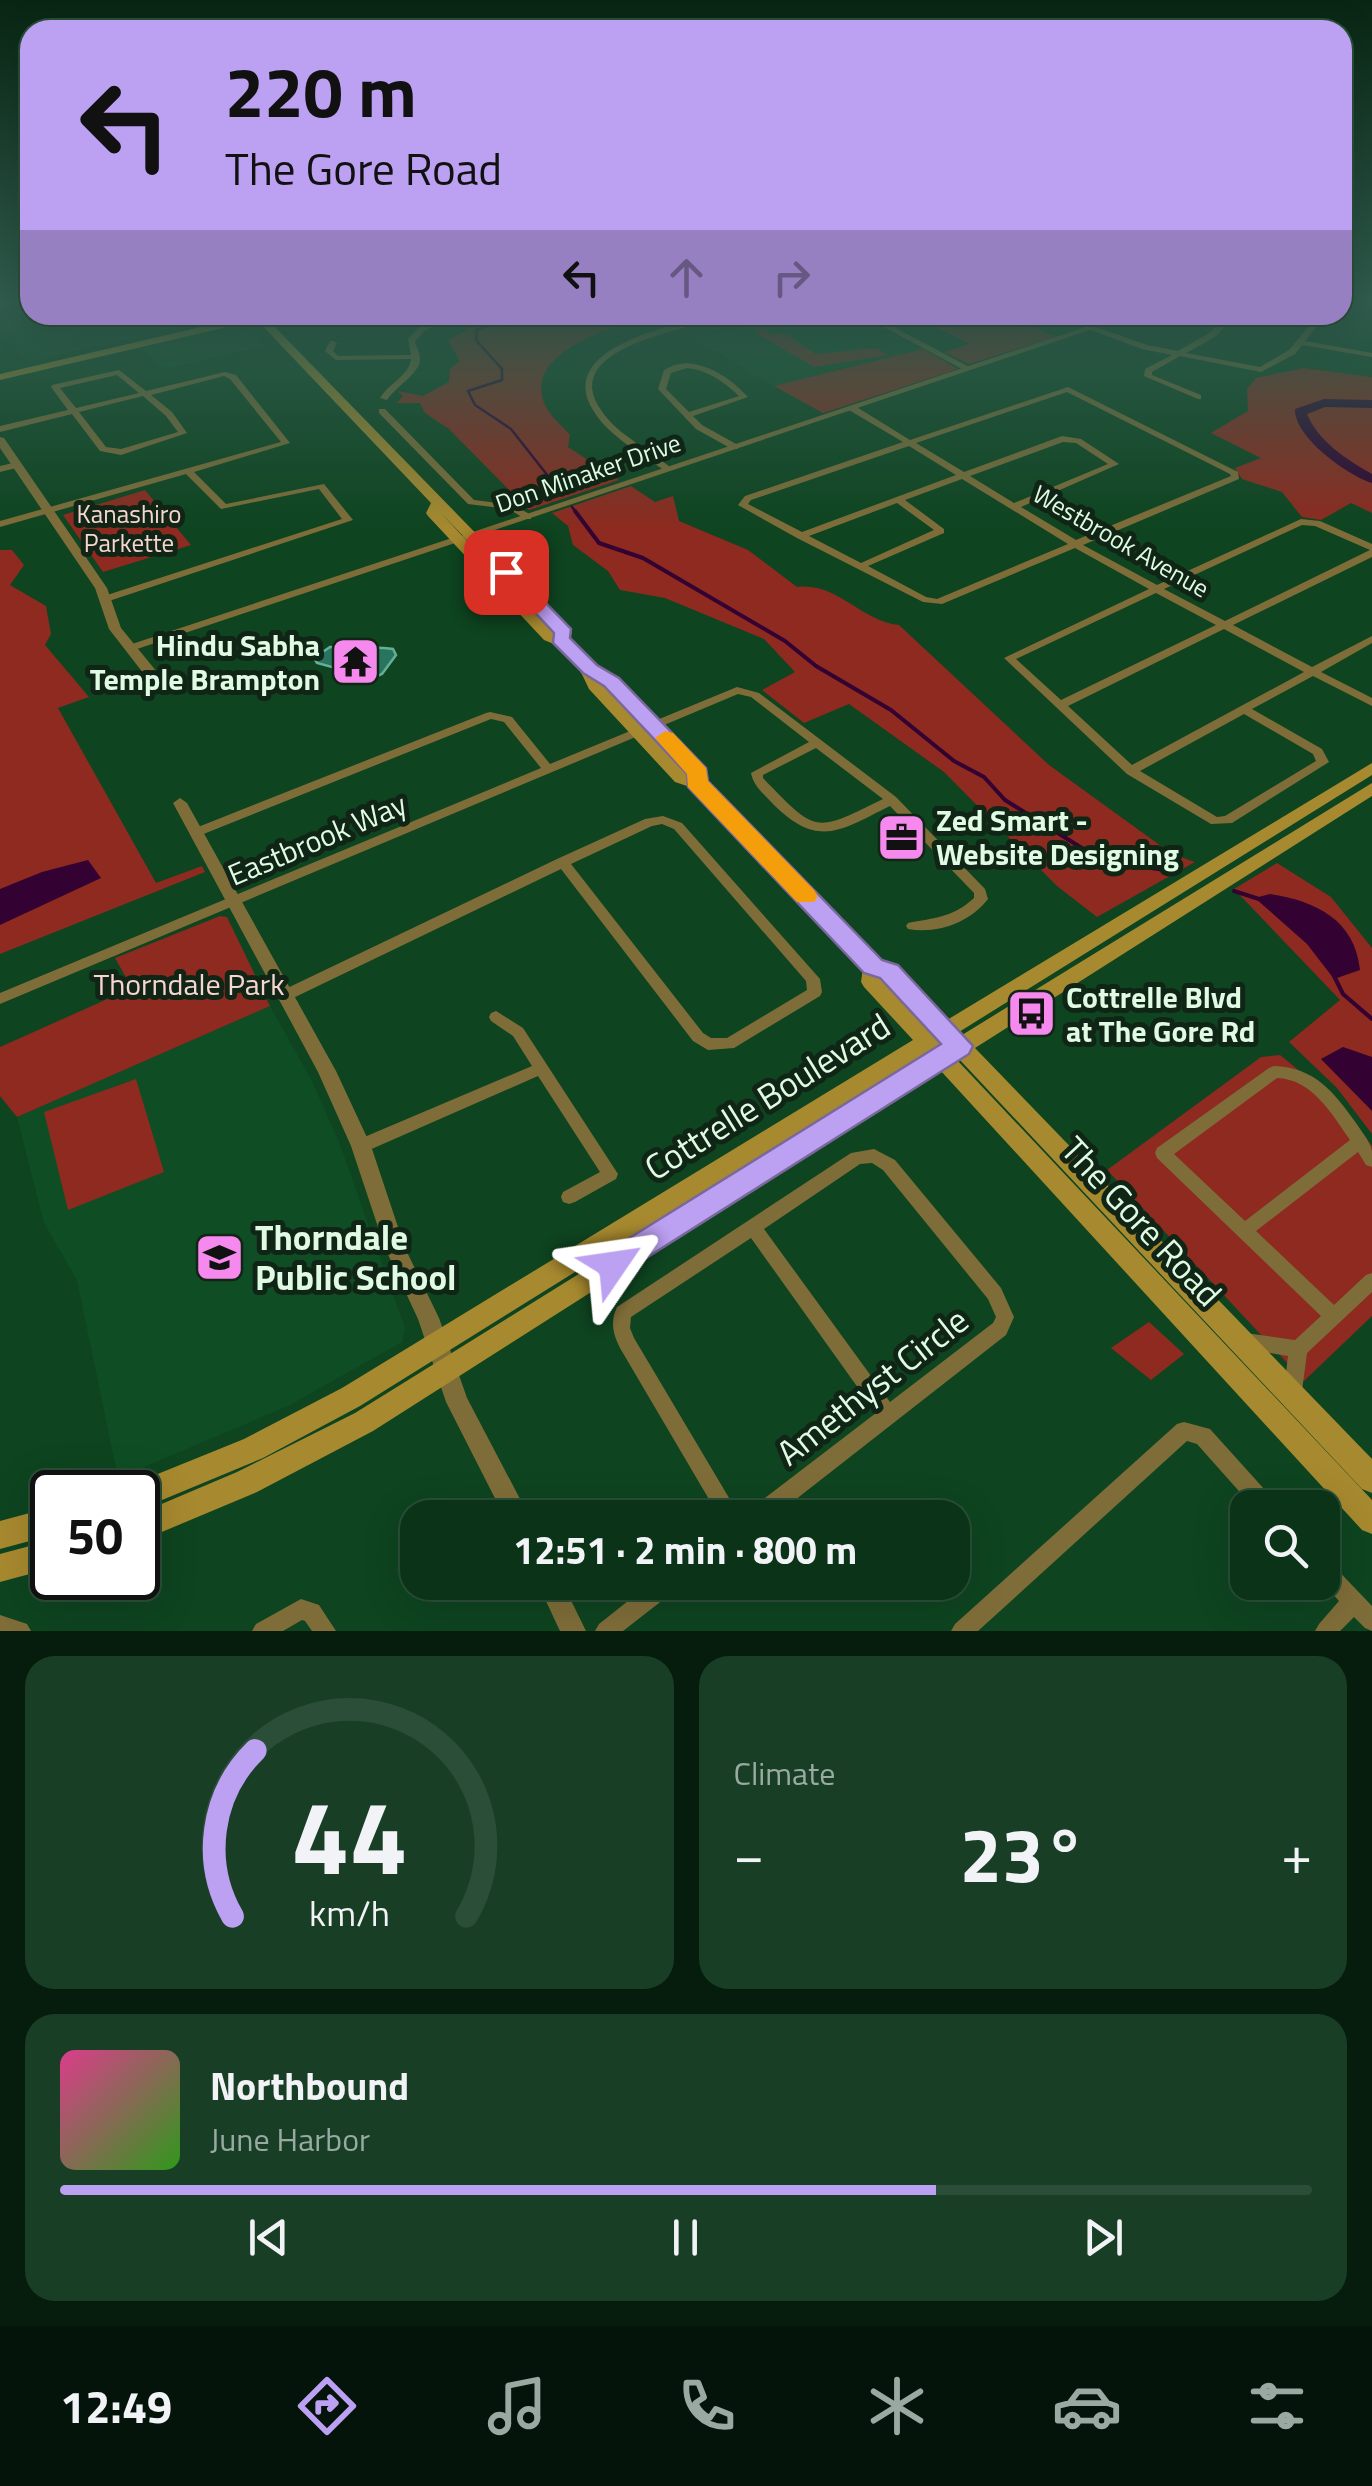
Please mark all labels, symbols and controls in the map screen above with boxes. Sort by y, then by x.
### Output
text: 220 m [225,38,417,144]
icon: left [60,60,190,190]
text: The Gore Road [225,134,502,202]
icon: left [554,250,609,305]
icon: ahead [659,250,714,305]
icon: right [764,250,819,305]
street label: Don Minaker Drive [490,423,686,523]
street label: Westbrook Avenue [1026,475,1216,607]
park label: Kanashiro Parkette [77,495,181,562]
pin [464,530,549,615]
icon: arrive [479,545,534,600]
place label: Hindu Sabha Temple Brampton [90,622,320,702]
temple icon: Hindu Sabha Temple Brampton [329,636,381,688]
street label: Eastbrook Way [221,781,413,897]
place label: Zed Smart - Website Designing [936,797,1179,877]
office icon: Zed Smart - Website Designing [875,811,927,863]
park label: Thorndale Park [93,961,285,1007]
place label: Cottrelle Blvd at The Gore Rd [1066,974,1255,1054]
bus stop icon: Cottrelle Blvd at The Gore Rd [1005,988,1057,1040]
street label: Cottrelle Boulevard [634,999,900,1193]
street label: The Gore Road [1049,1124,1235,1318]
place label: Thorndale Public School [255,1210,457,1304]
position arrow [561,1213,665,1317]
school or university icon: Thorndale Public School [194,1231,246,1283]
street label: Amethyst Circle [764,1294,980,1478]
speed limit sign: 50 [30,1470,160,1600]
map controls [1230,1490,1340,1600]
button: search [1230,1490,1340,1600]
text: 12:51 · 2 min · 800 m [513,1521,857,1579]
text: Climate [734,1749,835,1797]
text: 44 [291,1756,407,1914]
text: 23° [960,1797,1086,1911]
text: − [734,1812,764,1895]
text: + [1281,1812,1312,1895]
text: km/h [309,1885,390,1940]
text: Northbound [210,2057,409,2115]
text: June Harbor [210,2115,370,2163]
icon: previous [241,2210,296,2265]
icon: pause [658,2210,713,2265]
icon: next [1076,2210,1131,2265]
icon: directions [292,2371,362,2441]
icon: music [482,2371,552,2441]
icon: phone [672,2371,742,2441]
icon: climate [862,2371,932,2441]
icon: car [1052,2371,1122,2441]
icon: filters [1242,2371,1312,2441]
text: 12:49 [60,2372,172,2440]

